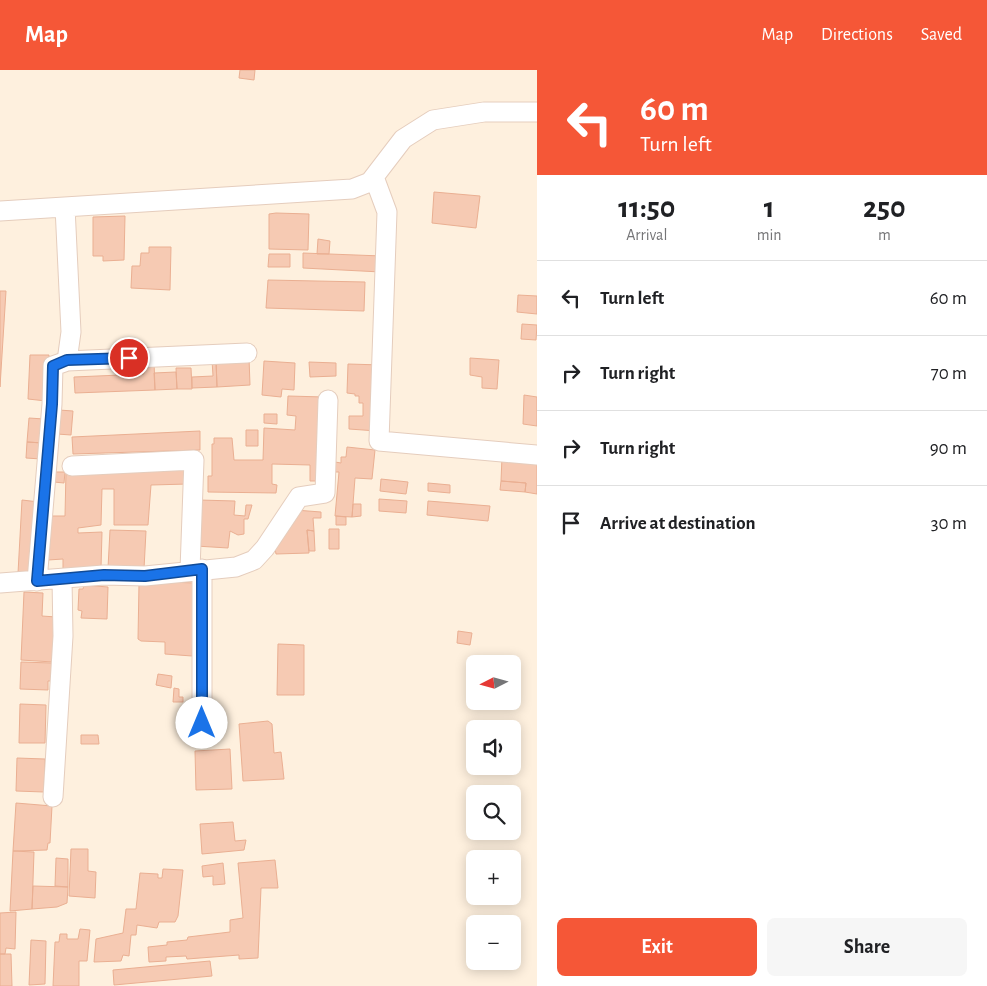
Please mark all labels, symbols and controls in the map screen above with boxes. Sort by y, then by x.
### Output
text: Map [25,23,68,47]
text: Map [762,26,793,44]
text: Directions [821,26,893,44]
text: Saved [921,26,962,44]
icon: left [557,90,622,155]
text: 60 m [640,92,709,127]
text: Turn left [640,133,712,155]
text: 11:50 [618,193,675,223]
text: 1 [764,193,775,223]
text: 250 [863,193,906,223]
text: Arrival [626,227,667,243]
text: min [757,227,782,243]
text: m [878,227,891,243]
icon: left [557,284,585,312]
text: Turn left [600,289,664,308]
text: 60 m [930,289,967,308]
pin [108,337,150,379]
icon: arrive [115,344,143,372]
icon: right [557,359,585,387]
text: Turn right [600,364,675,383]
text: 70 m [931,364,967,383]
icon: right [557,434,585,462]
text: Turn right [600,439,675,458]
text: 90 m [930,439,967,458]
icon: arrive [557,509,585,537]
text: Arrive at destination [600,514,756,533]
text: 30 m [931,514,967,533]
north arrow [466,655,521,710]
map controls [466,655,521,970]
position arrow [175,696,227,748]
button: sound [466,720,521,775]
button: search [466,785,521,840]
button: + [466,850,521,905]
button: − [466,915,521,970]
button: Exit [557,918,757,976]
button: Share [767,918,967,976]

